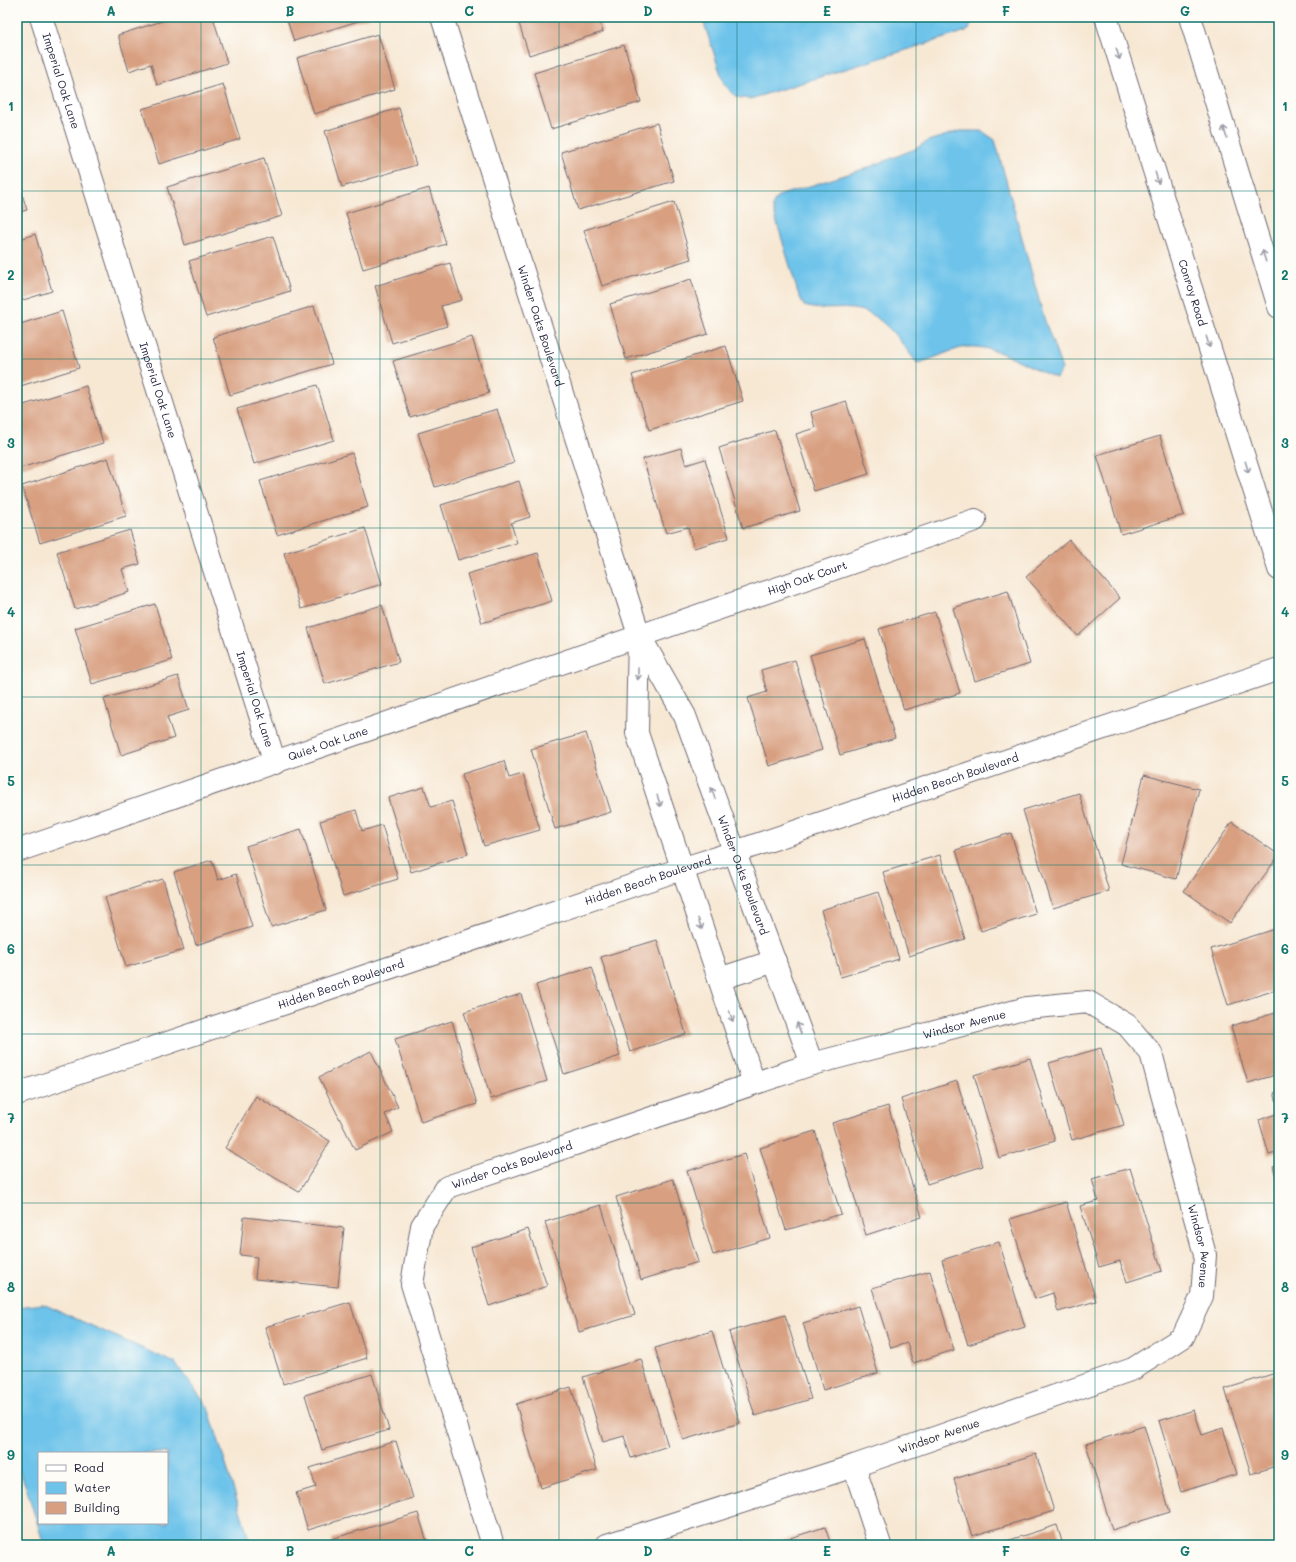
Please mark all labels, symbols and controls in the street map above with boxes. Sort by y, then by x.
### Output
text: A [106,2,116,19]
text: B [286,2,295,19]
text: C [464,2,474,19]
text: D [643,2,653,19]
text: E [823,2,831,19]
text: F [1002,2,1010,19]
text: G [1180,2,1190,19]
street label: Imperial Oak Lane [39,31,84,131]
one-way arrow [1115,48,1122,61]
text: 1 [8,97,14,114]
text: 1 [1282,97,1288,114]
one-way arrow [1221,126,1229,138]
one-way arrow [1154,172,1161,185]
one-way arrow [1259,250,1267,262]
street label: Conroy Road [1175,257,1210,328]
street label: Winder Oaks Boulevard [515,263,567,388]
text: 2 [7,266,15,283]
text: 2 [1281,266,1289,283]
one-way arrow [1205,336,1212,349]
street label: Imperial Oak Lane [136,340,181,440]
text: 3 [7,434,15,451]
text: 3 [1281,434,1289,451]
one-way arrow [1244,460,1251,473]
street label: High Oak Court [765,557,849,598]
text: 4 [7,603,15,620]
text: 4 [1281,603,1289,620]
street label: Imperial Oak Lane [233,649,278,749]
one-way arrow [634,667,642,680]
street label: Quiet Oak Lane [286,722,370,764]
street label: Hidden Beach Boulevard [890,749,1020,806]
text: 5 [7,772,15,789]
text: 5 [1281,772,1289,789]
one-way arrow [709,787,717,799]
one-way arrow [655,794,663,806]
street label: Winder Oaks Boulevard [715,813,772,937]
street label: Hidden Beach Boulevard [582,852,713,908]
one-way arrow [696,917,704,929]
text: 6 [7,940,15,957]
text: 6 [1281,940,1289,957]
street label: Hidden Beach Boulevard [276,955,406,1012]
street label: Windsor Avenue [921,1006,1007,1042]
one-way arrow [728,1009,735,1022]
one-way arrow [794,1022,802,1034]
text: 7 [7,1109,15,1126]
text: 7 [1281,1109,1289,1126]
street label: Winder Oaks Boulevard [449,1137,574,1192]
street label: Windsor Avenue [1185,1203,1213,1289]
text: 8 [7,1278,15,1295]
text: 8 [1281,1278,1289,1295]
street label: Windsor Avenue [896,1415,982,1456]
text: 9 [7,1446,15,1463]
text: 9 [1281,1446,1289,1463]
legend [38,1452,168,1524]
text: Road [74,1459,104,1475]
text: Water [74,1479,111,1495]
text: Building [74,1499,120,1515]
text: A [106,1542,116,1559]
text: B [286,1542,295,1559]
text: C [464,1542,474,1559]
text: D [643,1542,653,1559]
text: E [823,1542,831,1559]
text: F [1002,1542,1010,1559]
text: G [1180,1542,1190,1559]

